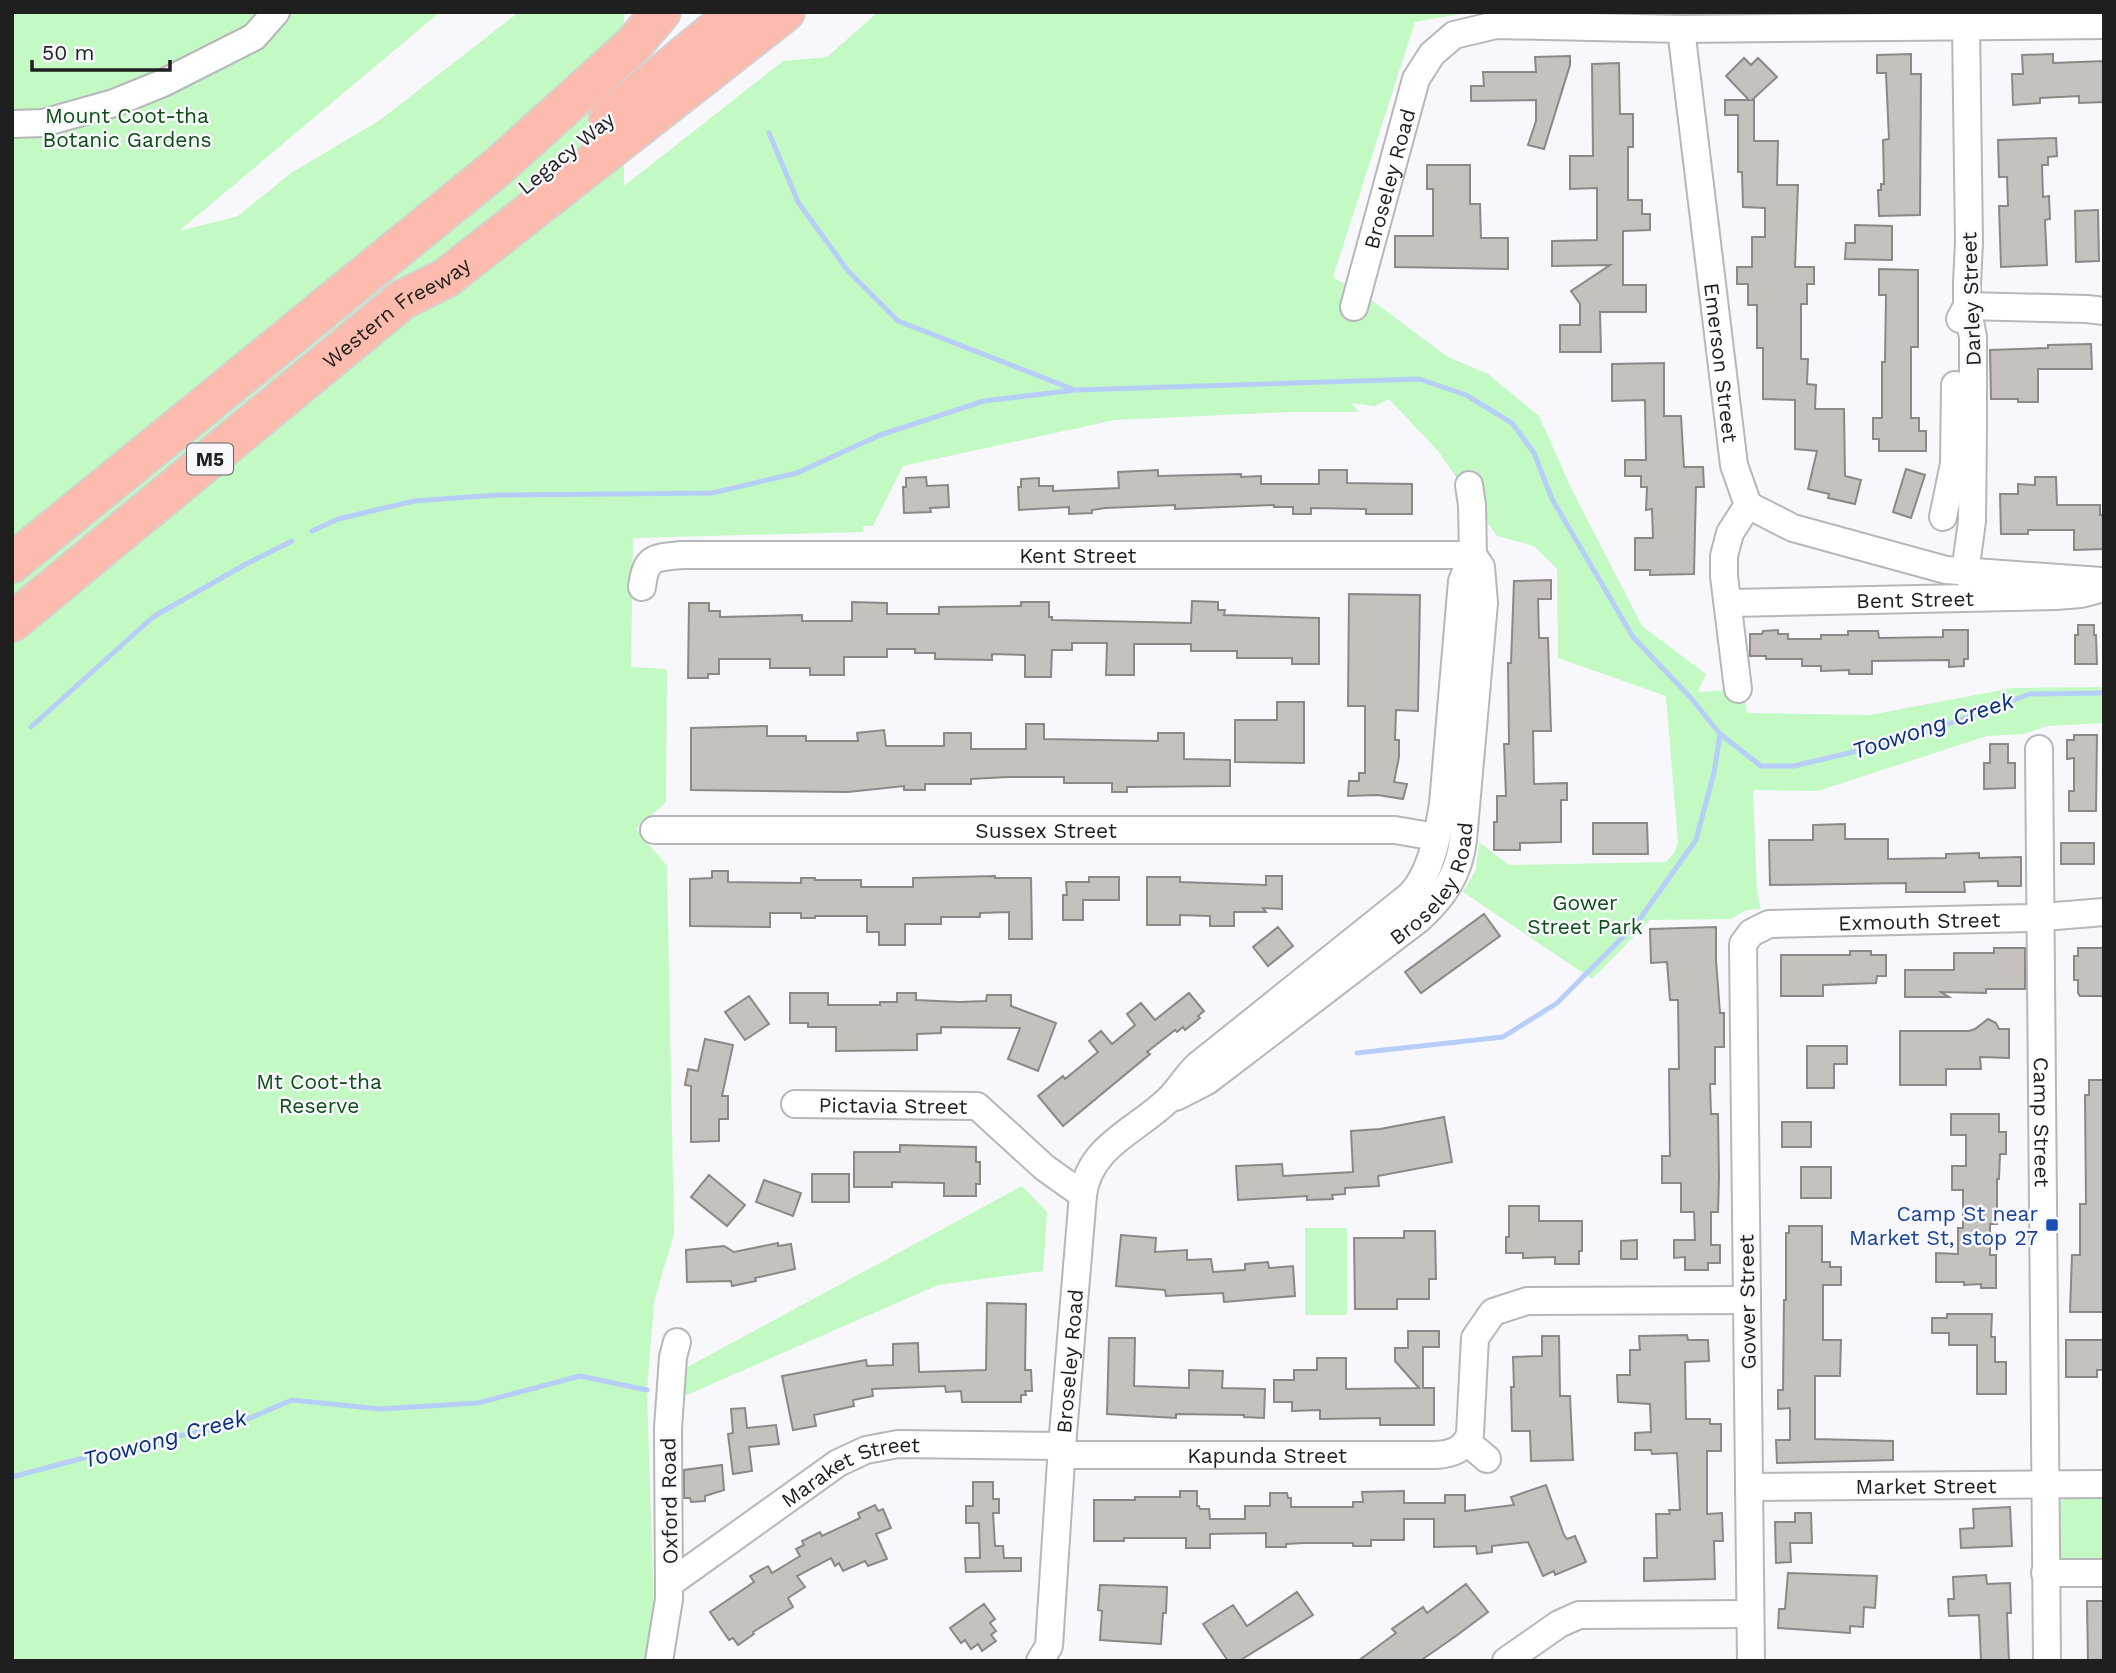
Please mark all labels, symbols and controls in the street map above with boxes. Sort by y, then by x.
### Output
scale bar [32,28,170,72]
text: 50 m [42,40,94,65]
park label: Mount Coot-tha Botanic Gardens [43,103,212,152]
street label: Legacy Way [513,106,620,200]
street label: Broseley Road [1358,106,1420,252]
street label: Darley Street [1956,231,1986,367]
street label: Western Freeway [317,251,475,373]
street label: Emerson Street [1699,281,1744,444]
road number: M5 [187,444,233,474]
street label: Kent Street [1019,543,1136,568]
street label: Bent Street [1856,585,1974,613]
water label: Toowong Creek [1849,687,2019,765]
street label: Sussex Street [975,818,1117,843]
street label: Broseley Road [1384,821,1477,950]
park label: Gower Street Park [1527,890,1643,939]
street label: Exmouth Street [1838,906,2001,935]
street label: Camp Street [2029,1057,2055,1187]
park label: Mt Coot-tha Reserve [256,1069,382,1118]
street label: Pictavia Street [818,1092,968,1118]
place label: Camp St near Market St, stop 27 [1849,1201,2038,1250]
marker: Camp St near Market St, stop 27 [2044,1217,2060,1233]
street label: Gower Street [1733,1234,1761,1370]
street label: Broseley Road [1051,1288,1088,1434]
water label: Toowong Creek [80,1404,251,1474]
street label: Maraket Street [776,1431,920,1512]
street label: Oxford Road [655,1437,683,1565]
street label: Kapunda Street [1187,1443,1347,1468]
street label: Market Street [1855,1472,1997,1499]

